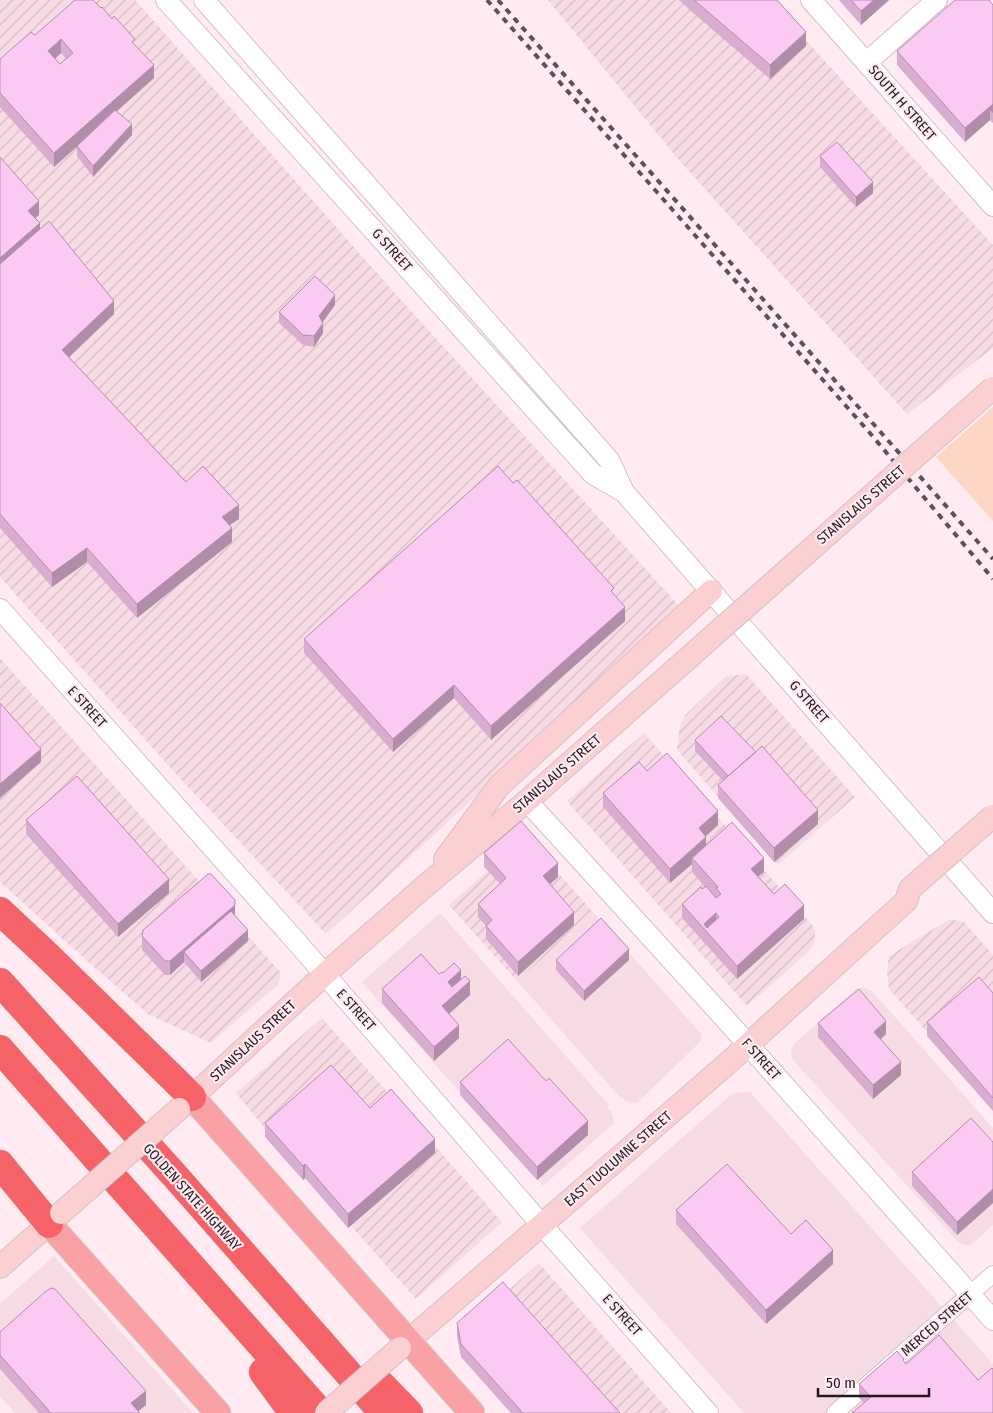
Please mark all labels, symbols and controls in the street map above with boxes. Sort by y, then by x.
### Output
street label: SOUTH H STREET [865,62,940,145]
street label: G STREET [368,225,416,275]
street label: STANISLAUS STREET [814,462,909,548]
street label: G STREET [786,677,833,727]
street label: E STREET [64,683,110,732]
street label: STANISLAUS STREET [510,731,605,817]
street label: E STREET [333,986,379,1035]
street label: STANISLAUS STREET [207,997,300,1085]
street label: F STREET [738,1035,784,1084]
street label: EAST TUOLUMNE STREET [561,1107,676,1210]
street label: GOLDEN STATE HIGHWAY [140,1140,244,1254]
street label: MERCED STREET [898,1288,977,1360]
street label: E STREET [599,1291,645,1340]
scale bar [818,1366,929,1398]
text: 50 m [826,1374,856,1392]

